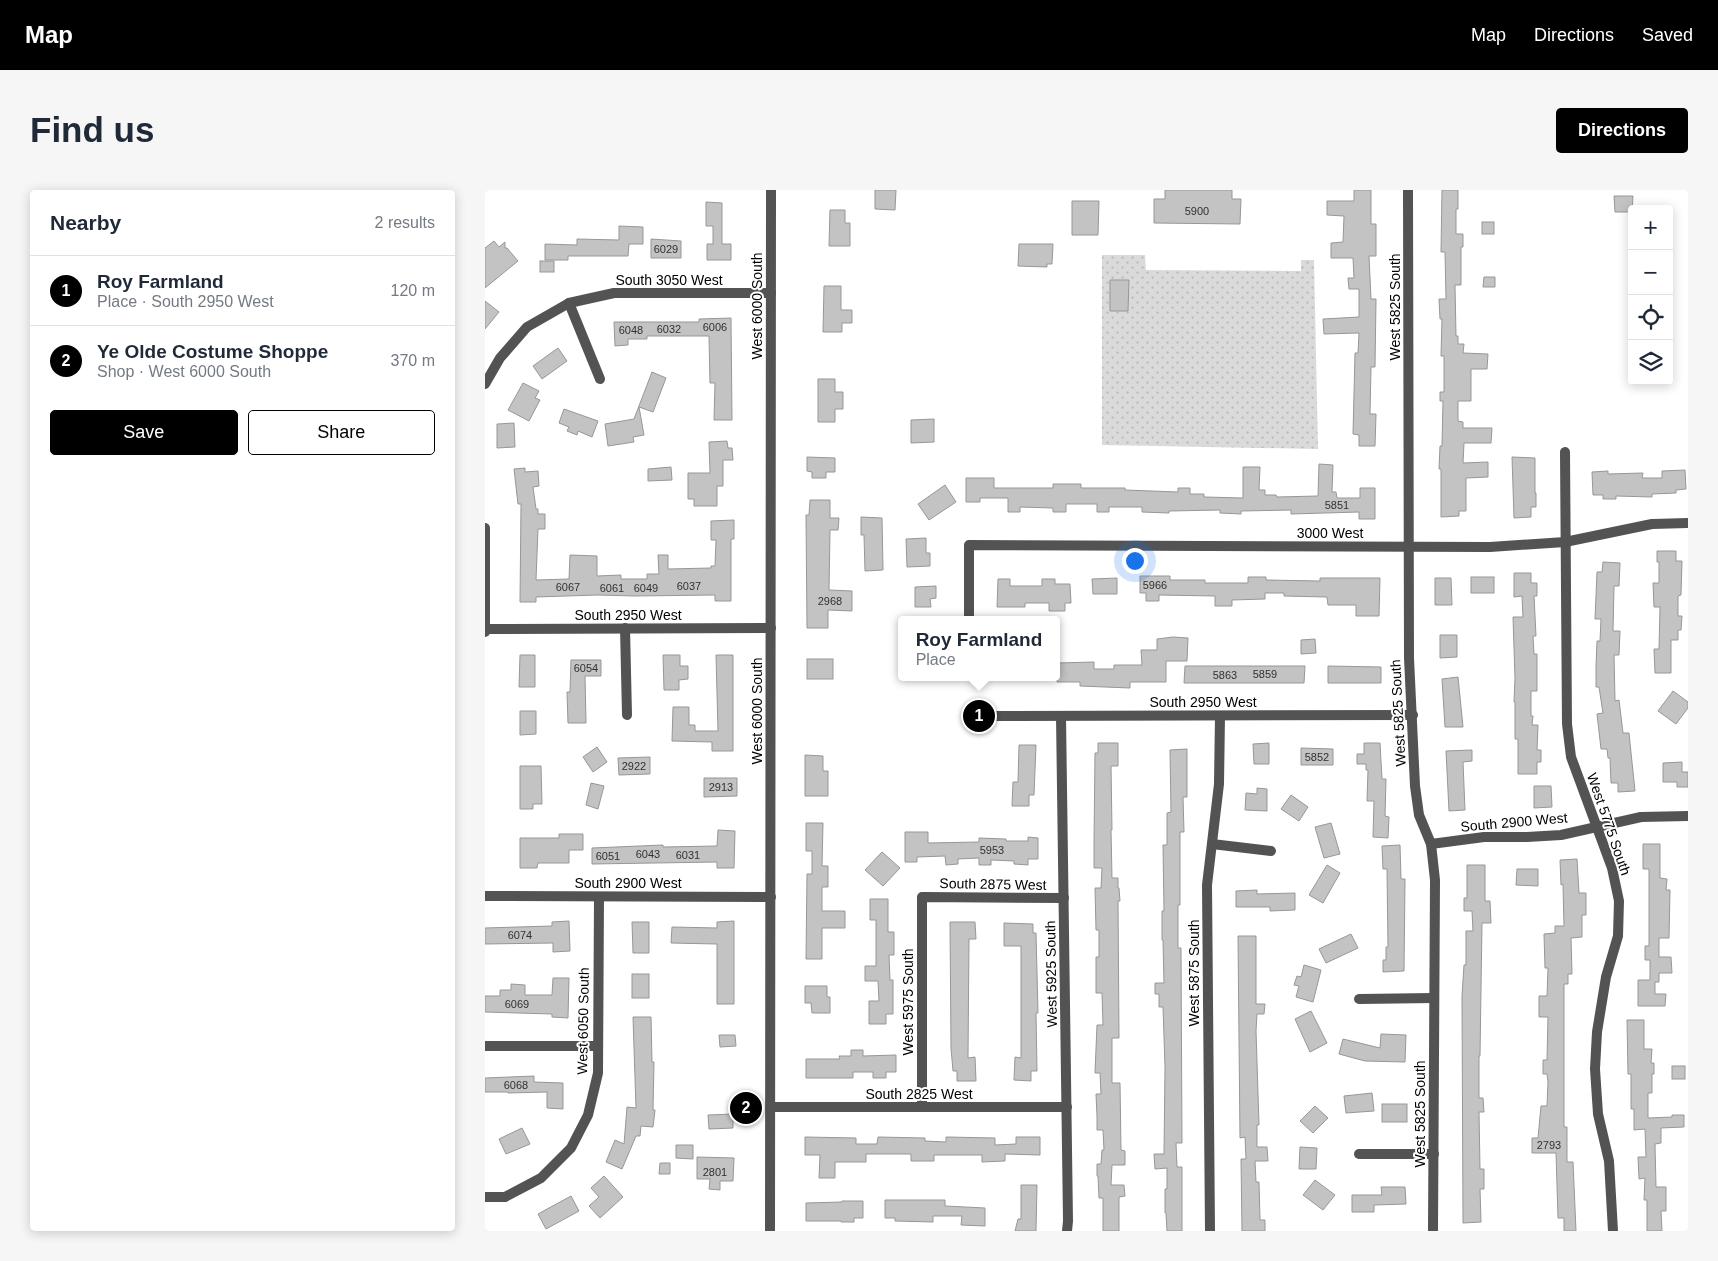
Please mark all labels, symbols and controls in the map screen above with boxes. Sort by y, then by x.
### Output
text: Map [25,21,73,48]
text: Map [1471,25,1506,45]
text: Directions [1534,25,1614,45]
text: Saved [1642,25,1693,45]
button: Directions [1556,108,1688,153]
text: Find us [30,110,154,149]
house number: 5900 [1185,205,1209,217]
map controls [1628,205,1673,385]
button: + [1628,205,1673,250]
text: Nearby [50,211,121,234]
text: 2 results [375,214,435,231]
house number: 6029 [654,243,678,255]
button: − [1628,250,1673,295]
street label: West 6000 South [749,252,765,360]
street label: West 5825 South [1387,253,1403,361]
text: Roy Farmland [97,271,224,292]
street label: South 3050 West [615,272,723,288]
text: 1 [62,282,70,299]
text: 120 m [391,282,435,299]
text: Place · South 2950 West [97,293,274,310]
button: locate [1628,295,1673,340]
house number: 6006 [703,321,727,333]
house number: 6032 [657,323,681,335]
house number: 6048 [619,324,643,336]
button: layers [1628,340,1673,385]
text: Ye Olde Costume Shoppe [97,341,328,362]
text: 2 [62,352,70,369]
text: 370 m [391,352,435,369]
text: Shop · West 6000 South [97,363,271,380]
button: Save [50,410,238,455]
button: Share [248,410,435,455]
house number: 5851 [1325,499,1349,511]
street label: 3000 West [1297,525,1363,541]
your location [1122,548,1148,574]
house number: 5966 [1143,579,1167,591]
house number: 6037 [677,580,701,592]
house number: 6067 [556,581,580,593]
house number: 6061 [600,582,624,594]
house number: 6049 [634,582,658,594]
house number: 2968 [818,595,842,607]
street label: South 2950 West [574,607,682,623]
popup [898,616,1060,681]
text: Roy Farmland [916,629,1042,650]
text: Place [916,651,956,668]
street label: West 6000 South [749,657,765,765]
street label: West 5825 South [1387,659,1409,767]
house number: 6054 [574,662,598,674]
house number: 5859 [1253,668,1277,680]
house number: 5863 [1213,669,1237,681]
street label: South 2950 West [1149,694,1257,710]
pin: 1 [963,697,995,735]
house number: 5852 [1305,751,1329,763]
house number: 2922 [622,760,646,772]
street label: West 5775 South [1584,771,1634,877]
house number: 2913 [709,781,733,793]
street label: South 2900 West [1460,809,1568,835]
house number: 5953 [980,844,1004,856]
house number: 6043 [636,848,660,860]
house number: 6031 [676,849,700,861]
house number: 6051 [596,850,620,862]
street label: South 2900 West [574,875,682,891]
street label: South 2875 West [939,875,1047,893]
street label: West 5875 South [1186,919,1202,1027]
street label: West 5925 South [1042,920,1060,1028]
house number: 6074 [508,929,532,941]
street label: West 5975 South [900,948,916,1056]
street label: West 6050 South [574,967,592,1075]
house number: 6069 [505,998,529,1010]
street label: West 5825 South [1412,1060,1428,1168]
house number: 6068 [504,1079,528,1091]
street label: South 2825 West [865,1086,973,1102]
pin: 2 [730,1089,762,1127]
house number: 2793 [1537,1139,1561,1151]
house number: 2801 [703,1166,727,1178]

